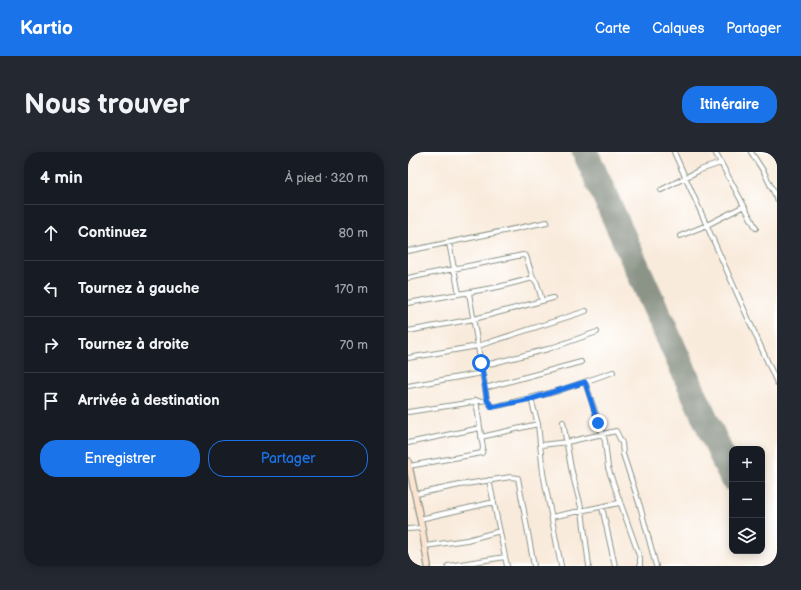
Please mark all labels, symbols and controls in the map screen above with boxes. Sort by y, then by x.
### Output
text: Kartio [20,17,73,40]
text: Carte [595,20,630,37]
text: Calques [652,20,704,37]
text: Partager [726,20,781,37]
button: Itinéraire [682,86,777,123]
text: Nous trouver [24,88,190,121]
text: 4 min [40,168,83,188]
text: À pied · 320 m [285,170,368,186]
icon: ahead [40,222,62,244]
text: Continuez [78,223,147,242]
text: 80 m [339,225,368,241]
icon: left [40,278,62,300]
text: Tournez à gauche [78,279,199,298]
text: 170 m [335,281,368,297]
icon: right [40,334,62,356]
text: Tournez à droite [78,335,189,354]
text: 70 m [340,337,368,353]
route start [472,354,490,372]
icon: arrive [40,390,62,412]
text: Arrivée à destination [78,391,220,410]
route end [589,414,607,432]
button: Enregistrer [40,440,200,477]
button: Partager [208,440,368,477]
map controls [729,446,765,554]
button: + [729,446,765,482]
button: − [729,482,765,518]
button: layers [729,518,765,554]

